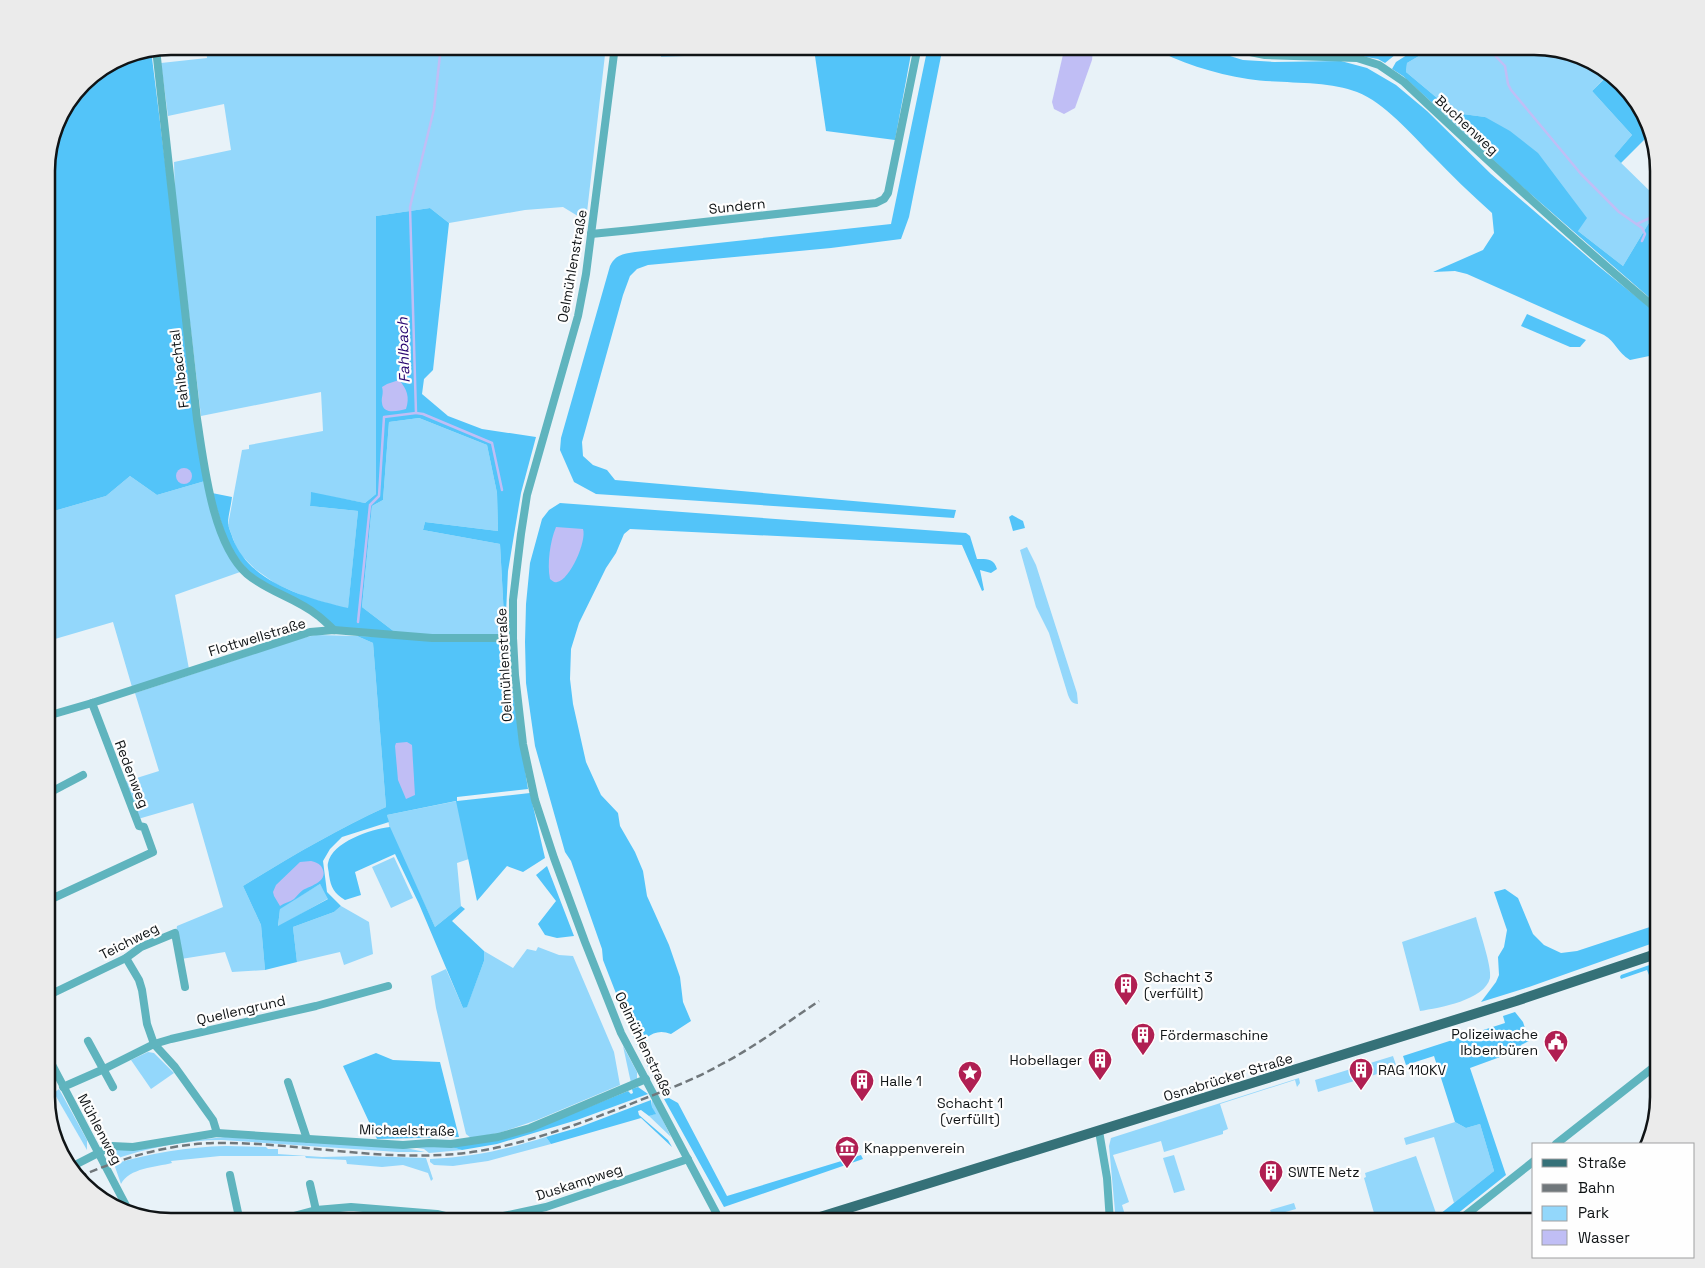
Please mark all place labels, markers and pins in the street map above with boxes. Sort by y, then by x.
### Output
place label: Schacht 3 (verfüllt) [1144,968,1213,1002]
building icon: Schacht 3 (verfüllt) [1113,972,1139,1006]
building icon: Fördermaschine [1130,1022,1156,1056]
place label: Polizeiwache Ibbenbüren [1451,1025,1538,1059]
place label: Fördermaschine [1160,1026,1268,1044]
public building icon: Polizeiwache Ibbenbüren [1543,1029,1569,1063]
building icon: Hobellager [1087,1047,1113,1081]
place label: Hobellager [1010,1051,1082,1069]
building icon: RAG 110KV [1348,1057,1374,1091]
place icon: Schacht 1 (verfüllt) [957,1060,983,1094]
place label: RAG 110KV [1378,1061,1447,1079]
building icon: Halle 1 [849,1068,875,1102]
place label: Halle 1 [880,1072,922,1090]
place label: Schacht 1 (verfüllt) [937,1094,1003,1128]
museum icon: Knappenverein [834,1135,860,1169]
place label: Knappenverein [864,1139,965,1157]
building icon: SWTE Netz [1258,1159,1284,1193]
place label: SWTE Netz [1288,1163,1360,1181]

